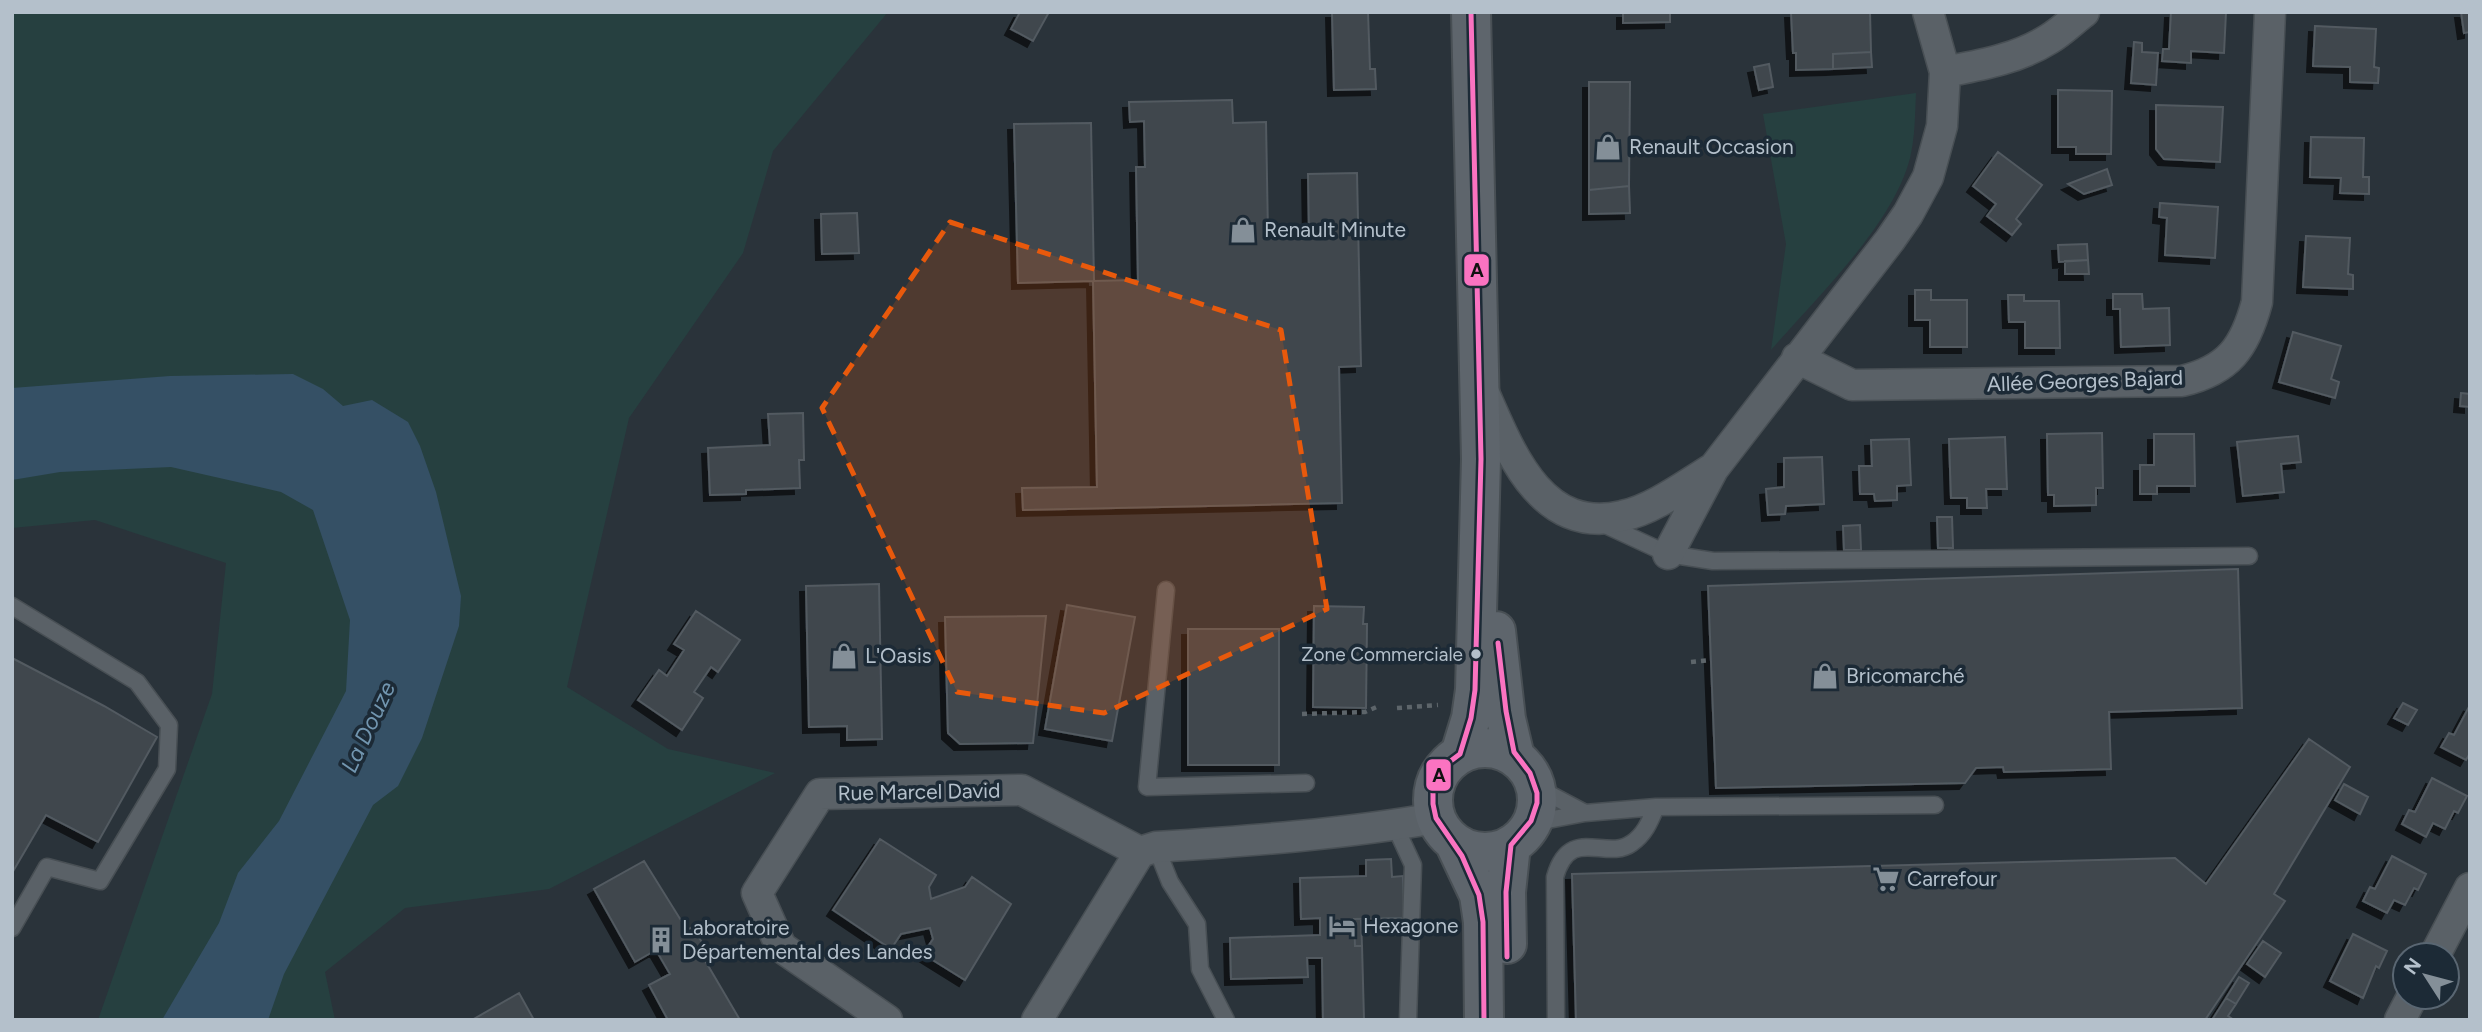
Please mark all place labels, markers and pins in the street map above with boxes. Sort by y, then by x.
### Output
shop icon: Renault Occasion [1593,132,1623,162]
place label: Renault Occasion [1629,134,1794,159]
shop icon: Renault Minute [1228,215,1258,245]
place label: Renault Minute [1264,217,1406,242]
shop icon: L'Oasis [829,641,859,671]
place label: L'Oasis [865,643,932,668]
place label: Zone Commerciale [1301,643,1463,666]
marker: Zone Commerciale [1469,647,1483,661]
shop icon: Bricomarché [1810,661,1840,691]
place label: Bricomarché [1846,663,1965,688]
supermarket icon: Carrefour [1871,864,1901,894]
place label: Carrefour [1907,866,1997,891]
hotel icon: Hexagone [1327,911,1357,941]
place label: Hexagone [1363,913,1458,938]
place label: Laboratoire Départemental des Landes [682,915,933,964]
building icon: Laboratoire Départemental des Landes [646,925,676,955]

